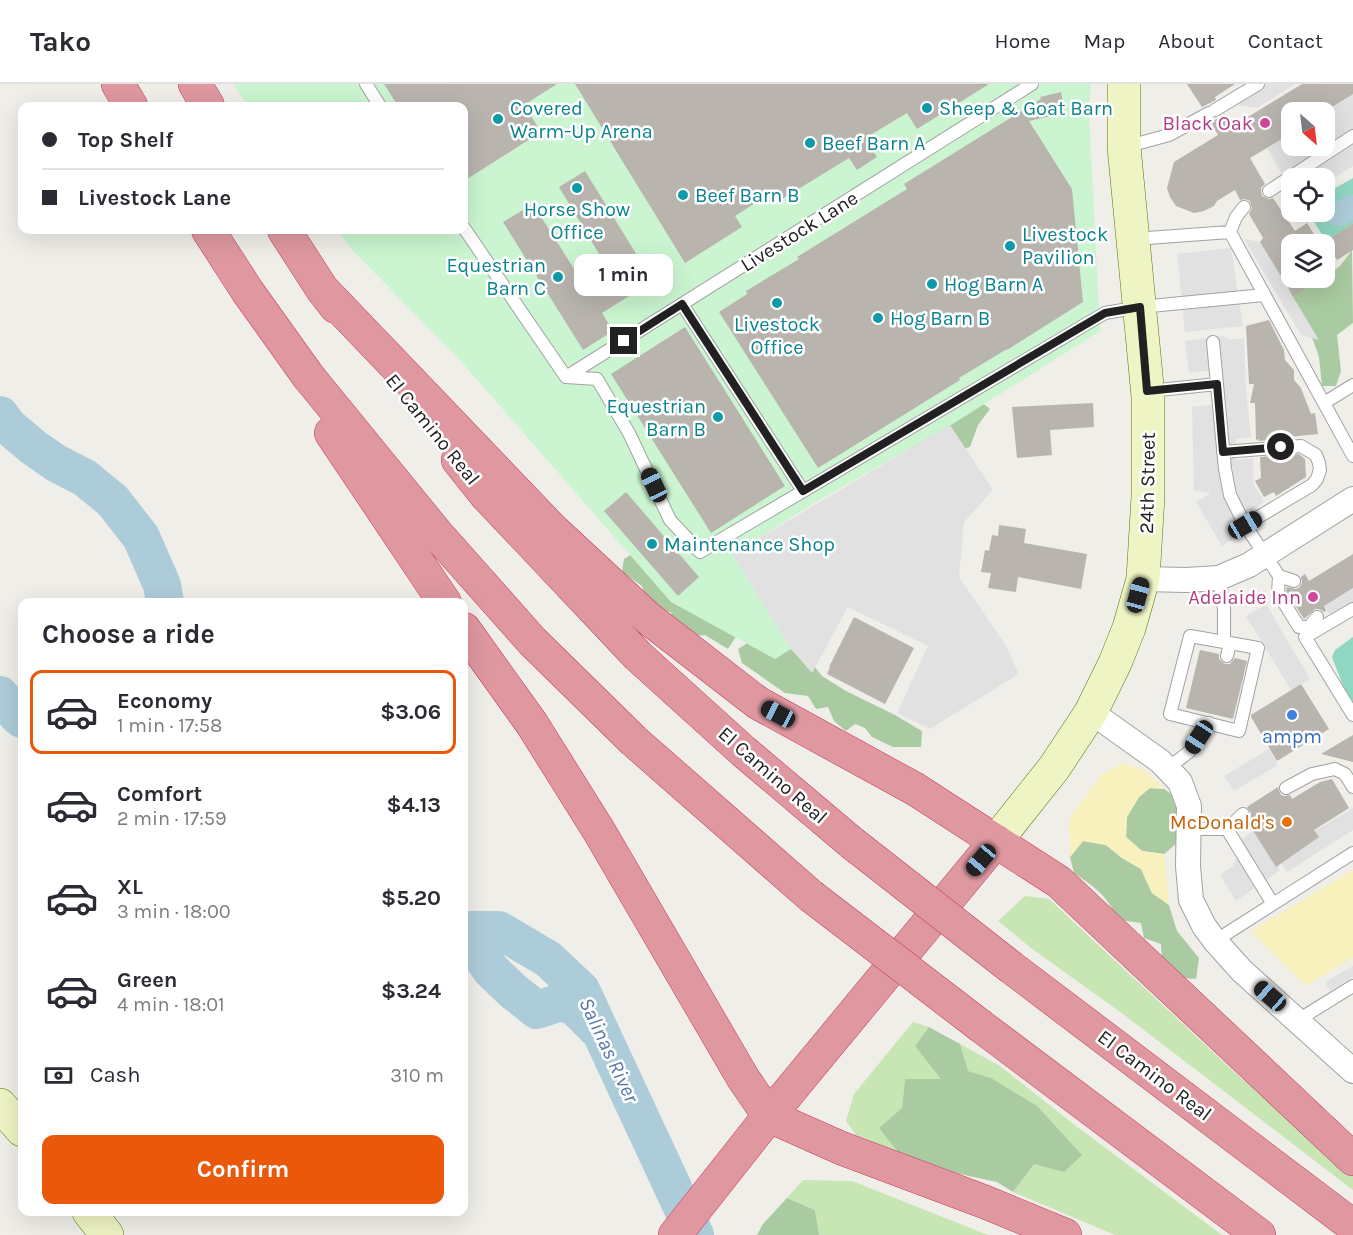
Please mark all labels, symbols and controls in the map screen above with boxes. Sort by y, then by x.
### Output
text: Tako [30,25,91,58]
text: Home [995,29,1051,53]
text: Map [1084,29,1125,53]
text: About [1158,29,1215,53]
text: Contact [1248,29,1323,53]
place label: Covered Warm-Up Arena [510,97,653,143]
place label: Sheep & Goat Barn [939,97,1113,120]
marker: Sheep & Goat Barn [920,101,934,115]
north arrow [1281,102,1335,156]
map controls [1281,102,1335,288]
marker: Covered Warm-Up Arena [491,112,505,126]
place label: Black Oak [1162,112,1253,135]
marker: Black Oak [1258,116,1272,130]
text: Top Shelf [78,127,173,153]
place label: Beef Barn A [822,132,926,155]
marker: Beef Barn A [803,136,817,150]
button: locate [1281,168,1335,222]
marker: Horse Show Office [570,181,584,195]
place label: Beef Barn B [695,184,800,207]
text: Livestock Lane [78,185,231,211]
street label: Livestock Lane [737,186,862,277]
marker: Beef Barn B [676,188,690,202]
place label: Horse Show Office [524,198,631,244]
place label: Livestock Pavilion [1022,223,1108,269]
button: layers [1281,234,1335,288]
marker: Livestock Pavilion [1003,239,1017,253]
place label: Equestrian Barn C [446,254,546,300]
callout: 1 min [574,254,674,296]
text: 1 min [598,263,649,286]
marker: Equestrian Barn C [551,270,565,284]
place label: Hog Barn A [944,273,1043,296]
marker: Hog Barn A [925,277,939,291]
marker: Livestock Office [770,296,784,310]
place label: Hog Barn B [890,307,990,330]
marker: Hog Barn B [871,311,885,325]
place label: Livestock Office [734,313,820,359]
route end [610,327,637,354]
street label: El Camino Real [381,369,484,490]
place label: Equestrian Barn B [606,395,706,441]
marker: Equestrian Barn B [711,410,725,424]
street label: 24th Street [1135,431,1160,534]
route start [1267,433,1294,460]
car [638,465,670,505]
car [1225,508,1265,542]
place label: Maintenance Shop [664,533,835,556]
marker: Maintenance Shop [645,537,659,551]
car [1125,575,1151,615]
place label: Adelaide Inn [1188,586,1301,609]
marker: Adelaide Inn [1306,590,1320,604]
text: Choose a ride [42,618,215,650]
icon: car [45,685,99,739]
text: Economy [117,688,212,714]
car [758,698,798,730]
text: $3.06 [380,699,441,725]
marker: ampm [1285,708,1299,722]
text: 1 min · 17:58 [117,714,222,737]
car [1182,717,1216,757]
street label: El Camino Real [714,722,832,829]
place label: ampm [1262,725,1322,748]
icon: car [45,778,99,832]
text: Comfort [117,781,202,807]
text: $4.13 [386,792,441,818]
text: 2 min · 17:59 [117,807,227,830]
place label: McDonald's [1170,811,1275,834]
marker: McDonald's [1280,815,1294,829]
car [963,840,999,880]
icon: car [45,871,99,925]
text: XL [117,874,143,900]
text: $5.20 [381,885,441,911]
text: 3 min · 18:00 [117,900,231,923]
icon: car [45,964,99,1018]
text: Green [117,967,178,993]
car [1251,977,1289,1015]
text: $3.24 [381,978,441,1004]
text: 4 min · 18:01 [117,993,225,1016]
water label: Salinas River [574,994,644,1107]
street label: El Camino Real [1093,1025,1216,1126]
icon: cash [42,1059,75,1092]
text: Cash [90,1062,140,1088]
text: 310 m [390,1064,444,1087]
button: Confirm [42,1135,444,1204]

